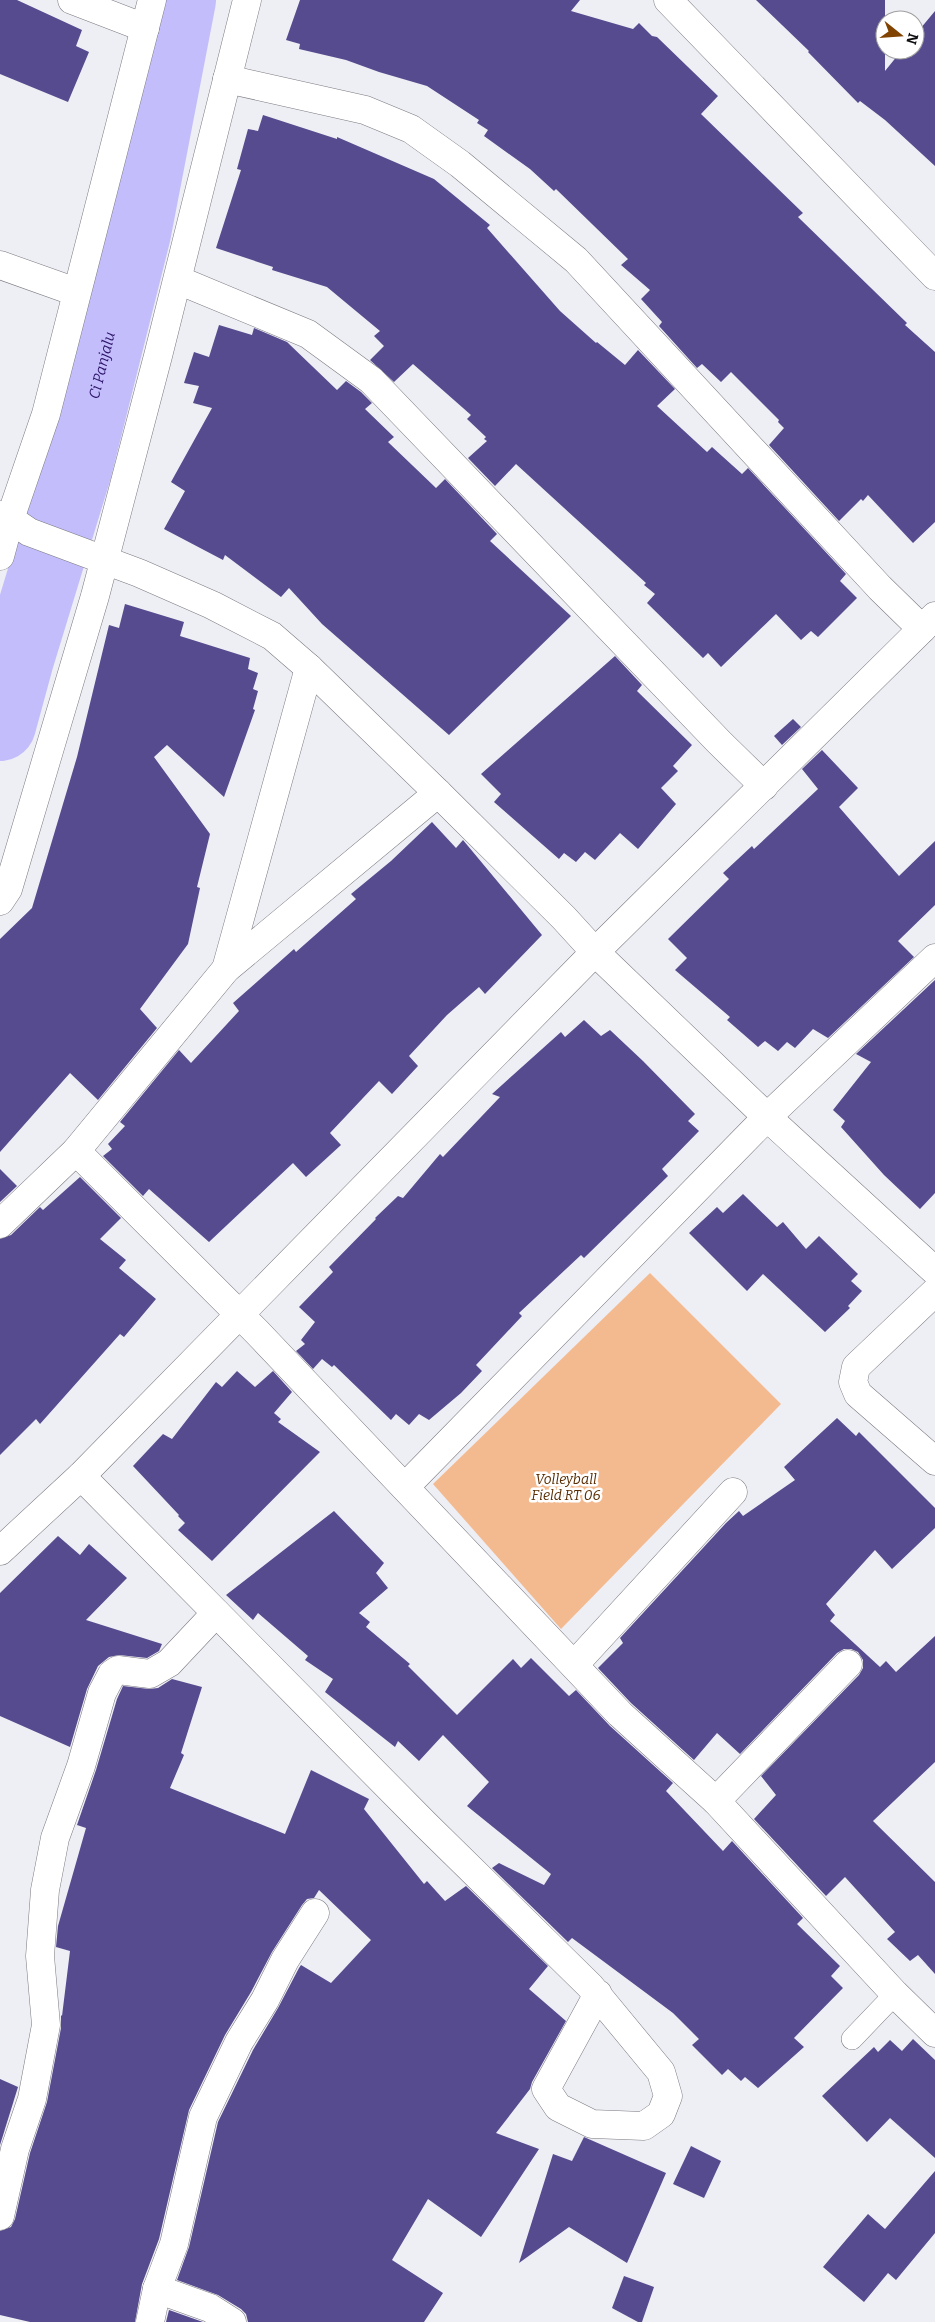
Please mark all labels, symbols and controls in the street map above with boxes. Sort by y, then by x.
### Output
north arrow [875,10,925,60]
text: N [902,31,922,46]
water label: Ci Panjalu [85,330,119,401]
park label: Volleyball Field RT 06 [531,1471,601,1504]

